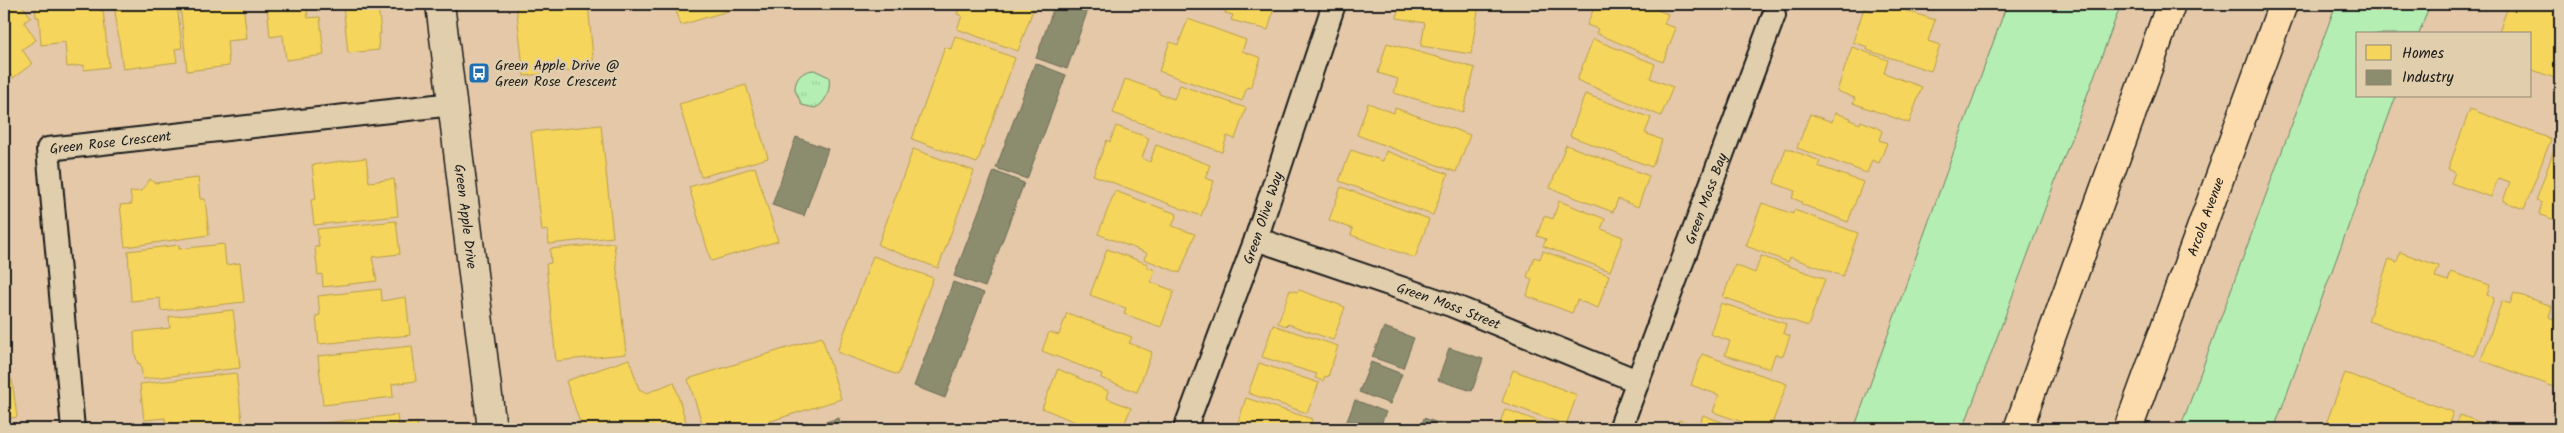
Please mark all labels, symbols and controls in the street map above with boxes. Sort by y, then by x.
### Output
legend [2356,32,2532,98]
text: Homes [2402,42,2445,66]
place label: Green Apple Drive @ Green Rose Crescent [495,55,619,93]
bus stop icon: Green Apple Drive @ Green Rose Crescent [467,61,491,85]
text: Industry [2402,66,2455,90]
street label: Green Rose Crescent [49,125,173,161]
street label: Green Moss Bay [1680,150,1734,248]
street label: Green Apple Drive [448,163,482,271]
street label: Green Olive Way [1238,169,1290,268]
street label: Arcola Avenue [2182,174,2231,260]
street label: Green Moss Street [1394,277,1504,336]

